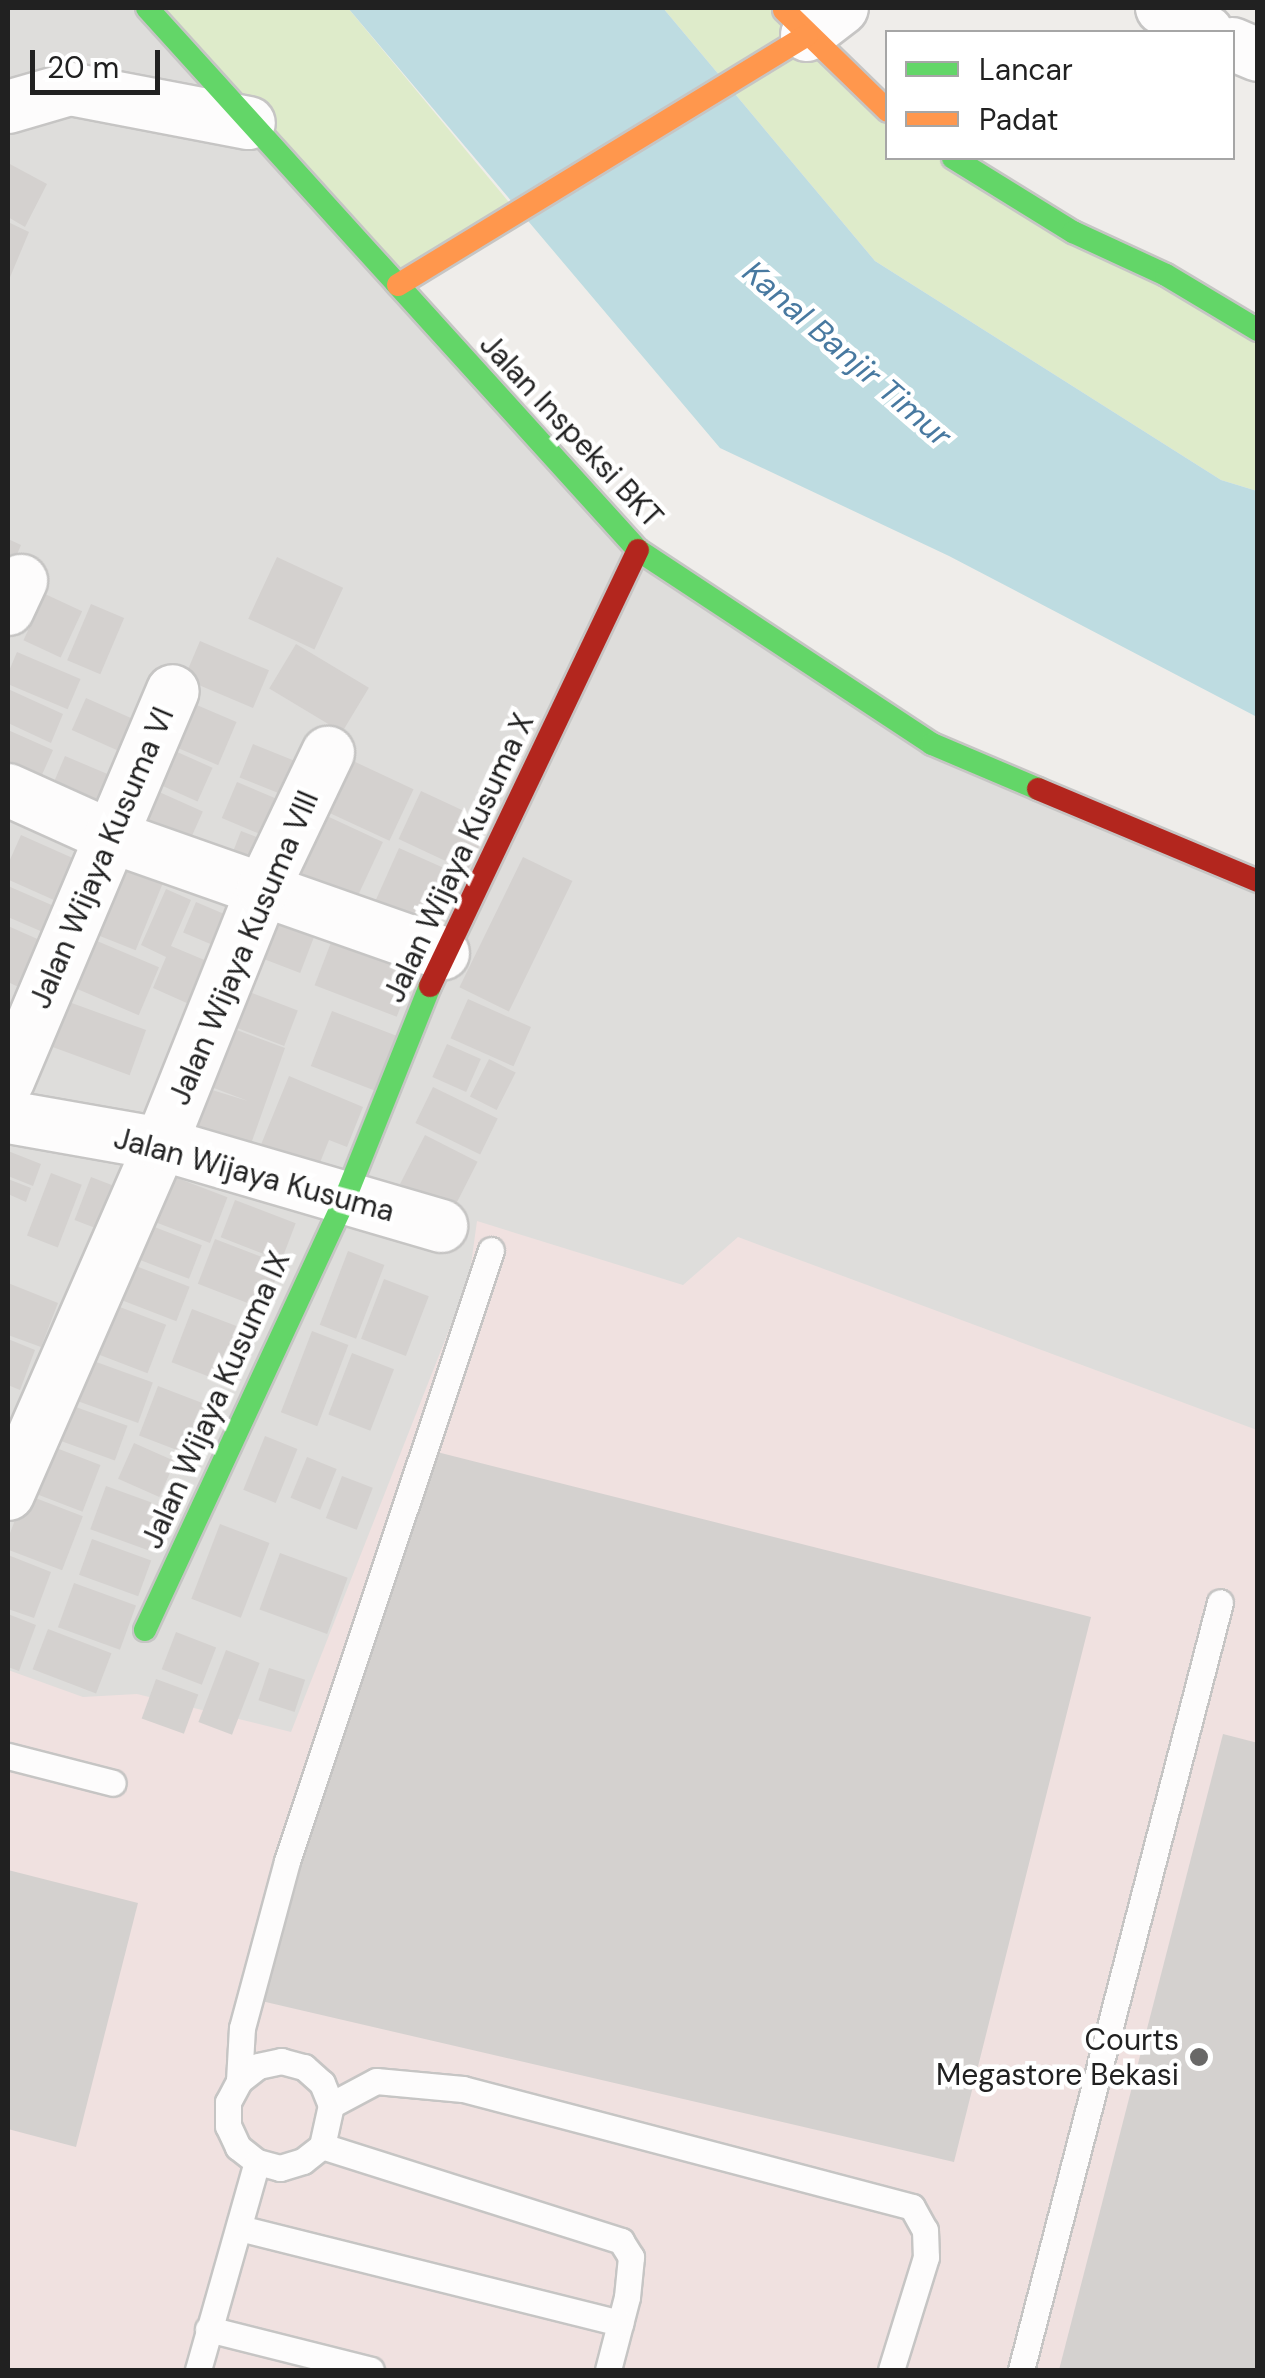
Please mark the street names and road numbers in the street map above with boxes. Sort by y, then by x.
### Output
street label: Jalan Inspeksi BKT [472,327,670,535]
street label: Jalan Wijaya Kusuma VI [22,702,182,1014]
street label: Jalan Wijaya Kusuma X [376,708,542,1008]
street label: Jalan Wijaya Kusuma VIII [161,786,327,1110]
street label: Jalan Wijaya Kusuma [110,1120,398,1230]
street label: Jalan Wijaya Kusuma IX [134,1246,298,1554]

